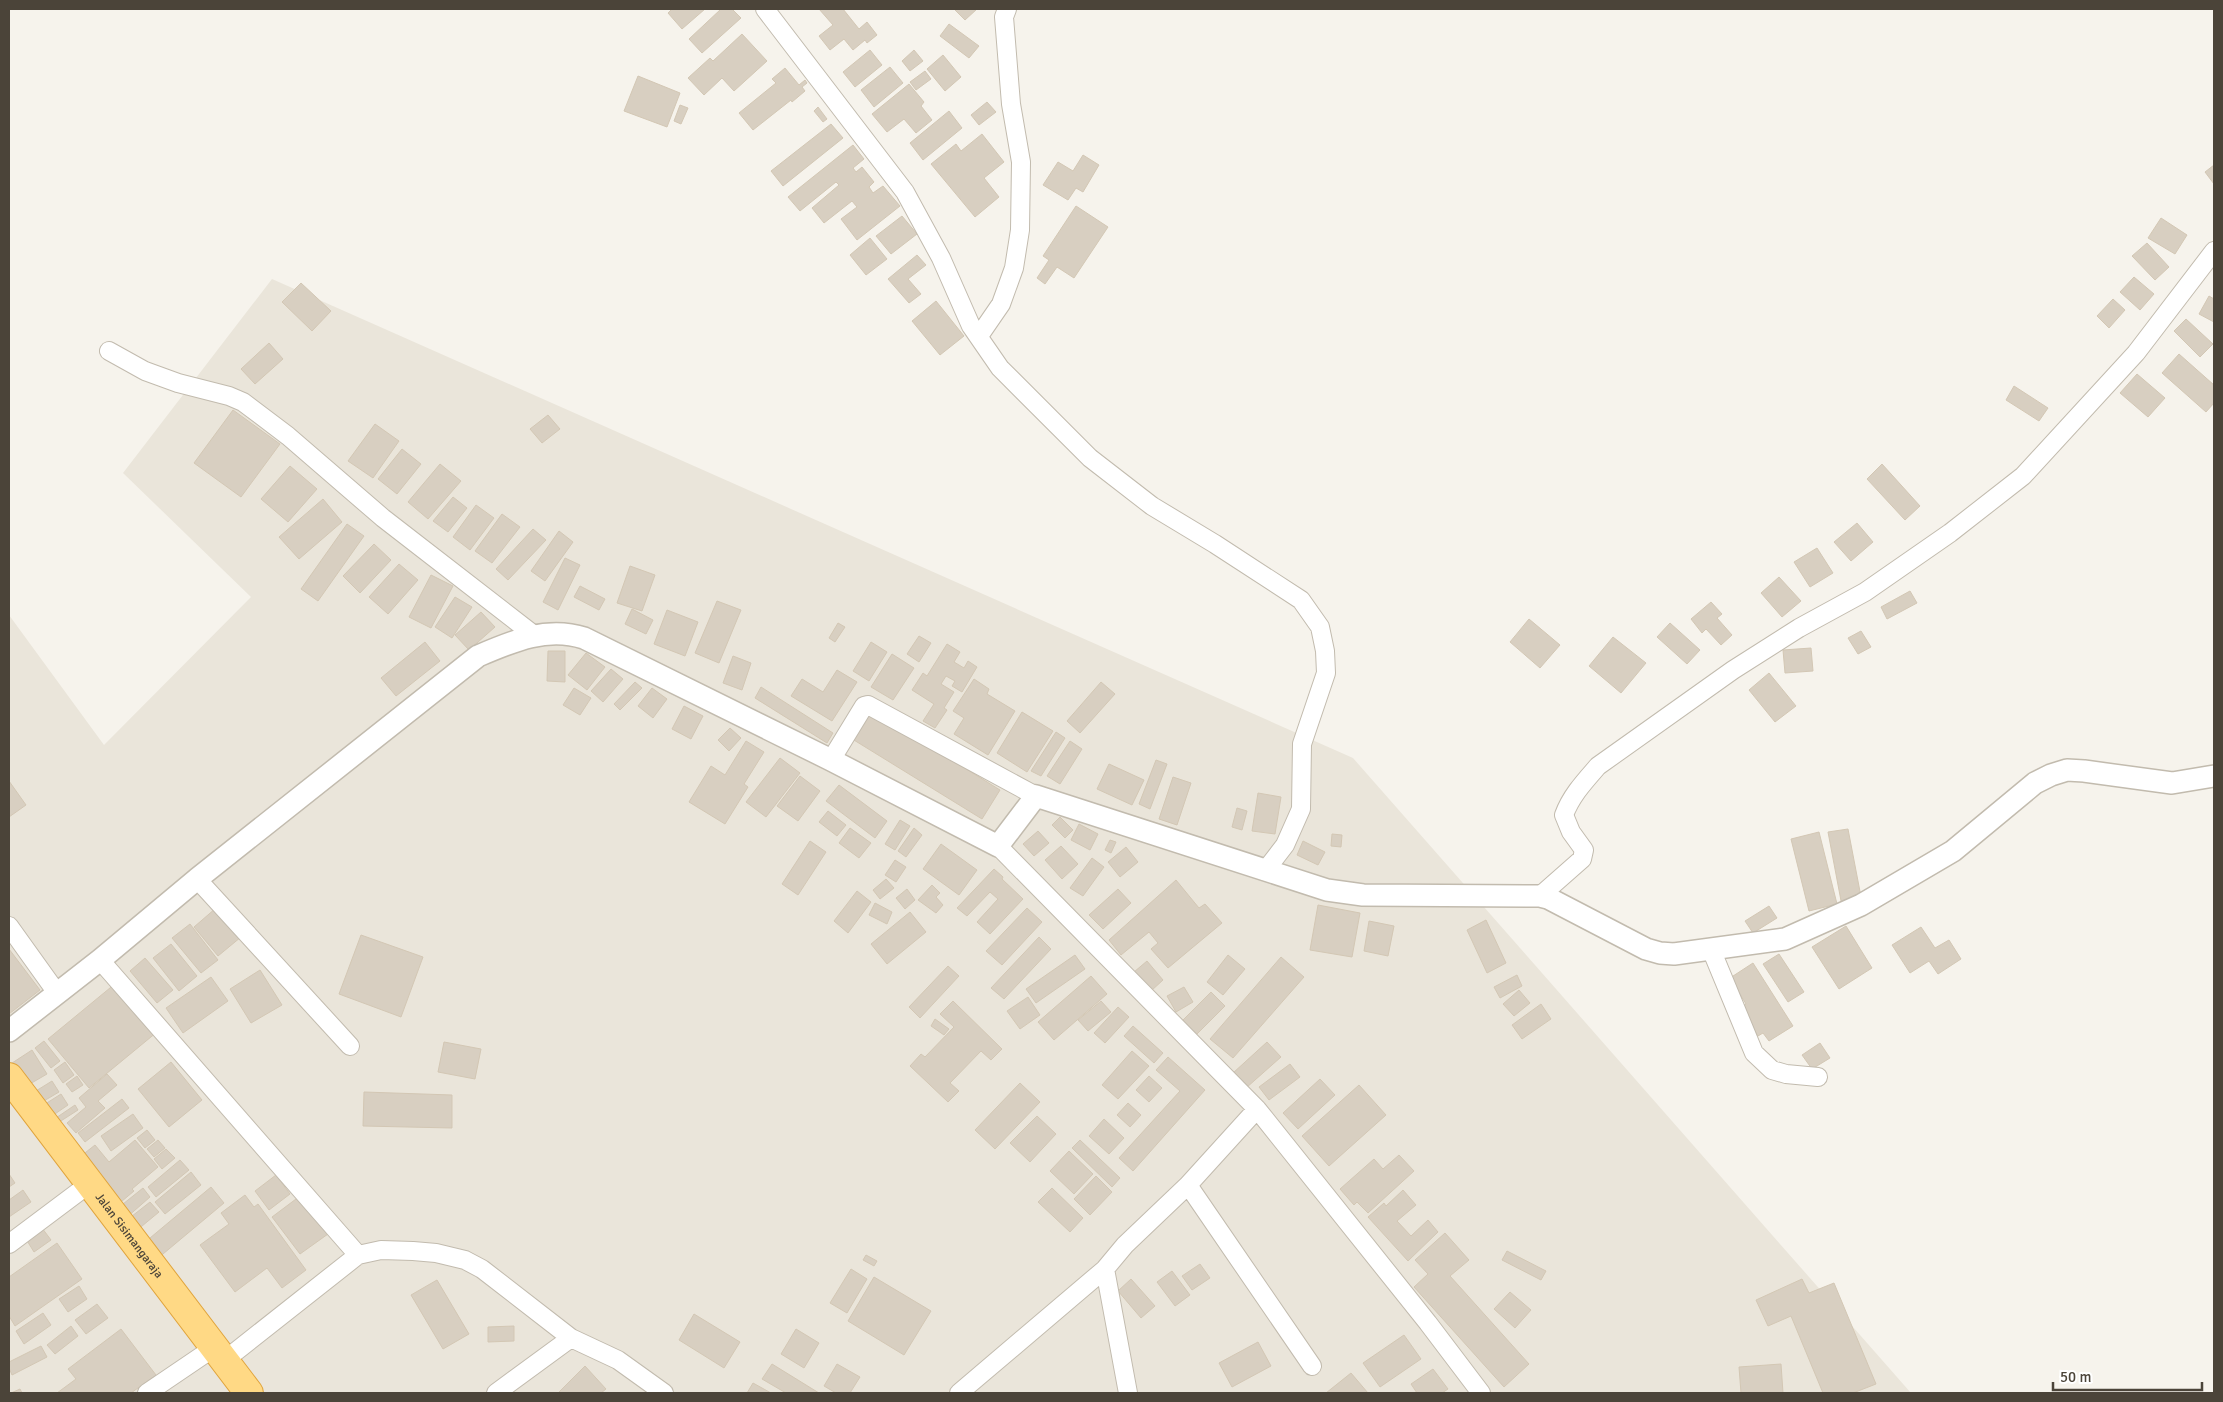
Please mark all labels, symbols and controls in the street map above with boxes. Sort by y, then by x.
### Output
street label: Jalan Sisimangaraja [92,1190,166,1281]
scale bar [2053,1360,2202,1392]
text: 50 m [2060,1368,2091,1386]

